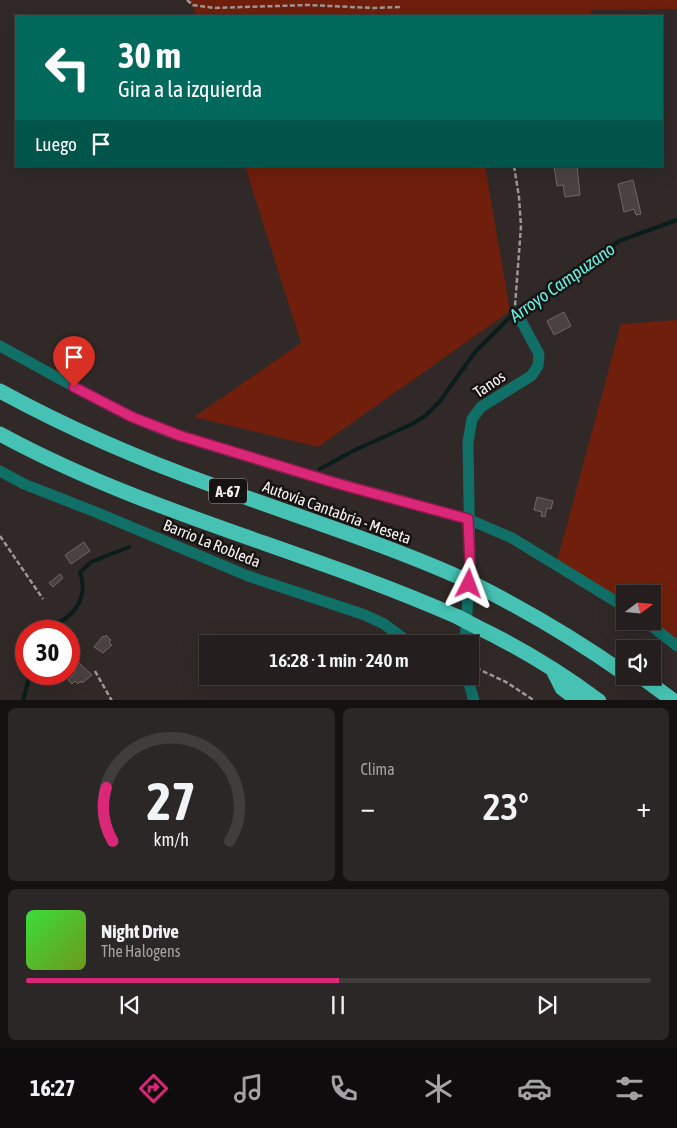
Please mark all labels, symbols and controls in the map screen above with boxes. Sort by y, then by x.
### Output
icon: left [35,35,100,100]
text: 30 m [118,35,181,75]
text: Gira a la izquierda [118,76,262,102]
icon: arrive [87,130,115,158]
text: Luego [35,133,77,155]
water label: Arroyo Campuzano [504,238,619,327]
pin [53,336,95,387]
icon: arrive [60,343,88,371]
street label: Tanos [470,367,509,401]
street label: Autovía Cantabria - Meseta [260,477,414,547]
road number: A-67 [209,478,247,504]
street label: Barrio La Robleda [161,515,263,571]
position arrow [442,557,494,609]
north arrow [616,585,661,630]
map controls [616,585,661,685]
speed limit sign: 30 [15,620,80,685]
button: sound [616,640,661,685]
text: 16:28 · 1 min · 240 m [269,649,409,671]
text: Clima [361,760,395,778]
text: 27 [147,771,196,831]
text: 23° [483,785,529,828]
text: − [361,791,375,823]
text: + [636,791,651,823]
text: km/h [154,829,189,850]
text: Night Drive [101,920,179,942]
text: The Halogens [101,942,181,960]
icon: previous [116,991,144,1019]
icon: pause [324,991,352,1019]
icon: next [533,991,561,1019]
icon: directions [136,1071,171,1106]
icon: music [231,1071,266,1106]
icon: phone [326,1071,361,1106]
icon: climate [421,1071,456,1106]
icon: car [517,1071,552,1106]
icon: filters [612,1071,647,1106]
text: 16:27 [30,1075,75,1101]

